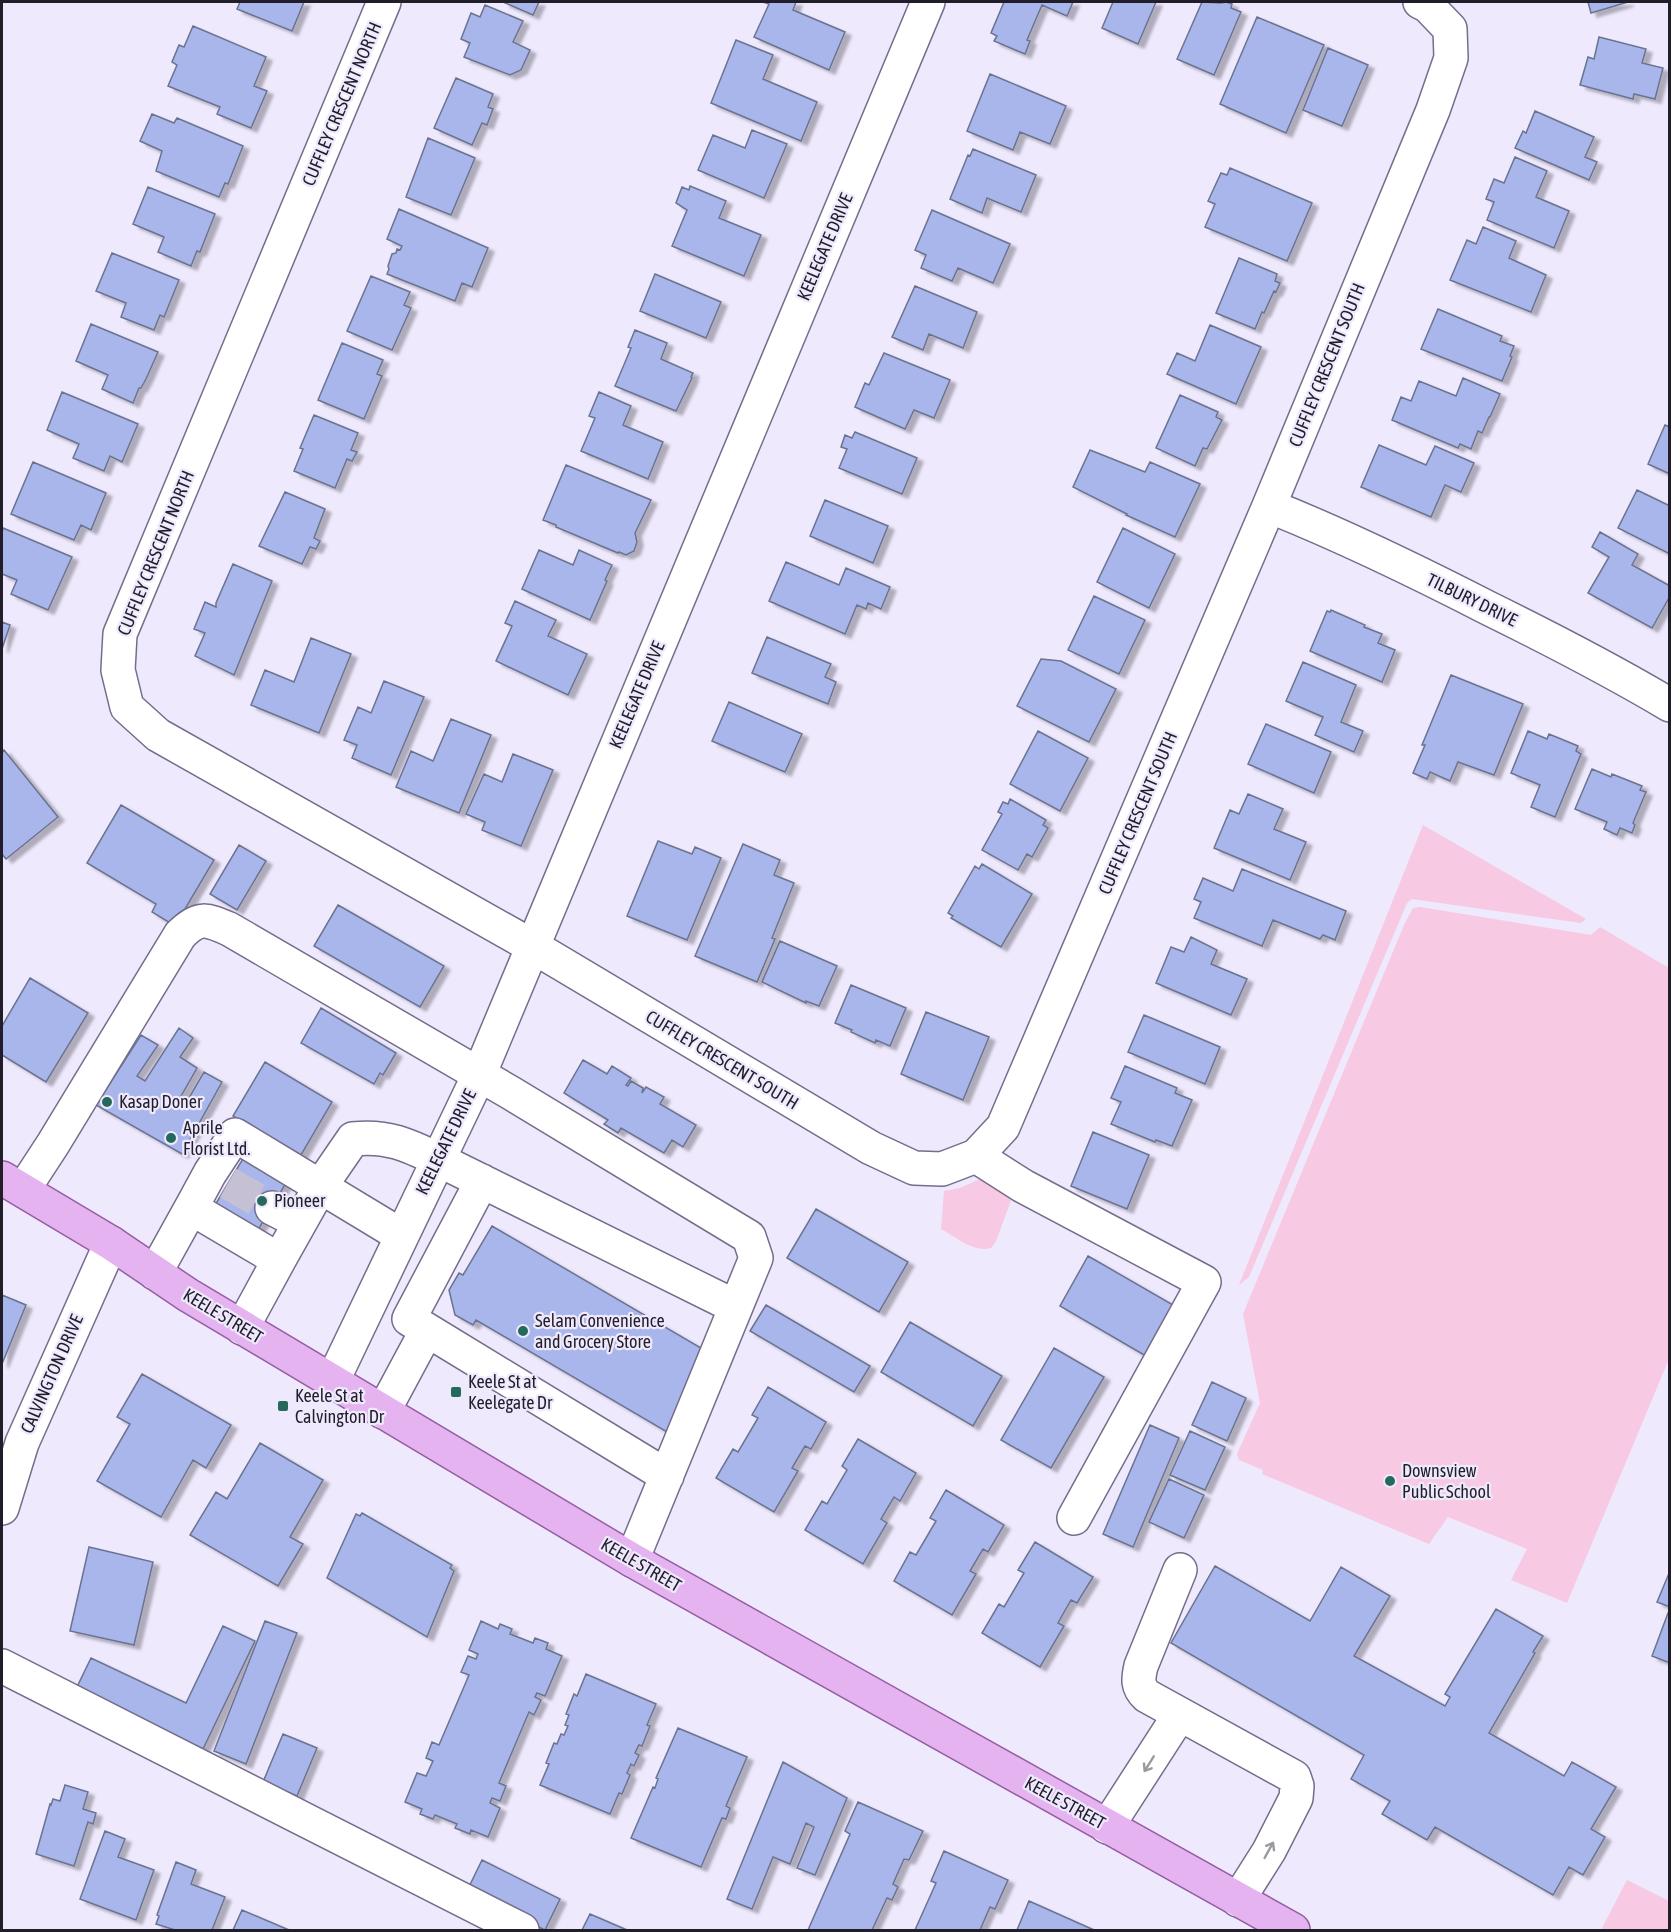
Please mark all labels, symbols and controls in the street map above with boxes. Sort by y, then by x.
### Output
street label: CUFFLEY CRESCENT NORTH [298,19,386,189]
street label: KEELEGATE DRIVE [792,190,857,304]
street label: CUFFLEY CRESCENT SOUTH [1284,280,1369,450]
street label: CUFFLEY CRESCENT NORTH [113,467,198,638]
street label: TILBURY DRIVE [1424,569,1521,631]
street label: KEELEGATE DRIVE [604,638,669,752]
street label: CUFFLEY CRESCENT SOUTH [1094,728,1181,897]
street label: CUFFLEY CRESCENT SOUTH [642,1006,802,1114]
street label: KEELEGATE DRIVE [411,1085,480,1198]
place label: Kasap Doner [119,1091,203,1112]
marker: Kasap Doner [100,1095,114,1109]
place label: Aprile Florist Ltd. [183,1117,250,1159]
marker: Aprile Florist Ltd. [164,1131,178,1145]
place label: Pioneer [274,1190,326,1211]
marker: Pioneer [255,1194,269,1208]
street label: KEELE STREET [180,1284,267,1348]
place label: Selam Convenience and Grocery Store [535,1310,665,1352]
street label: CALVINGTON DRIVE [16,1311,87,1436]
marker: Selam Convenience and Grocery Store [516,1324,530,1338]
place label: Keele St at Keelegate Dr [468,1371,553,1413]
place label: Keele St at Calvington Dr [295,1385,385,1427]
marker: Keele St at Keelegate Dr [449,1385,463,1399]
marker: Keele St at Calvington Dr [276,1399,290,1413]
place label: Downsview Public School [1402,1460,1491,1502]
marker: Downsview Public School [1383,1474,1397,1488]
street label: KEELE STREET [597,1533,685,1596]
one-way arrow [1143,1755,1155,1771]
street label: KEELE STREET [1021,1772,1109,1833]
one-way arrow [1263,1842,1275,1859]

